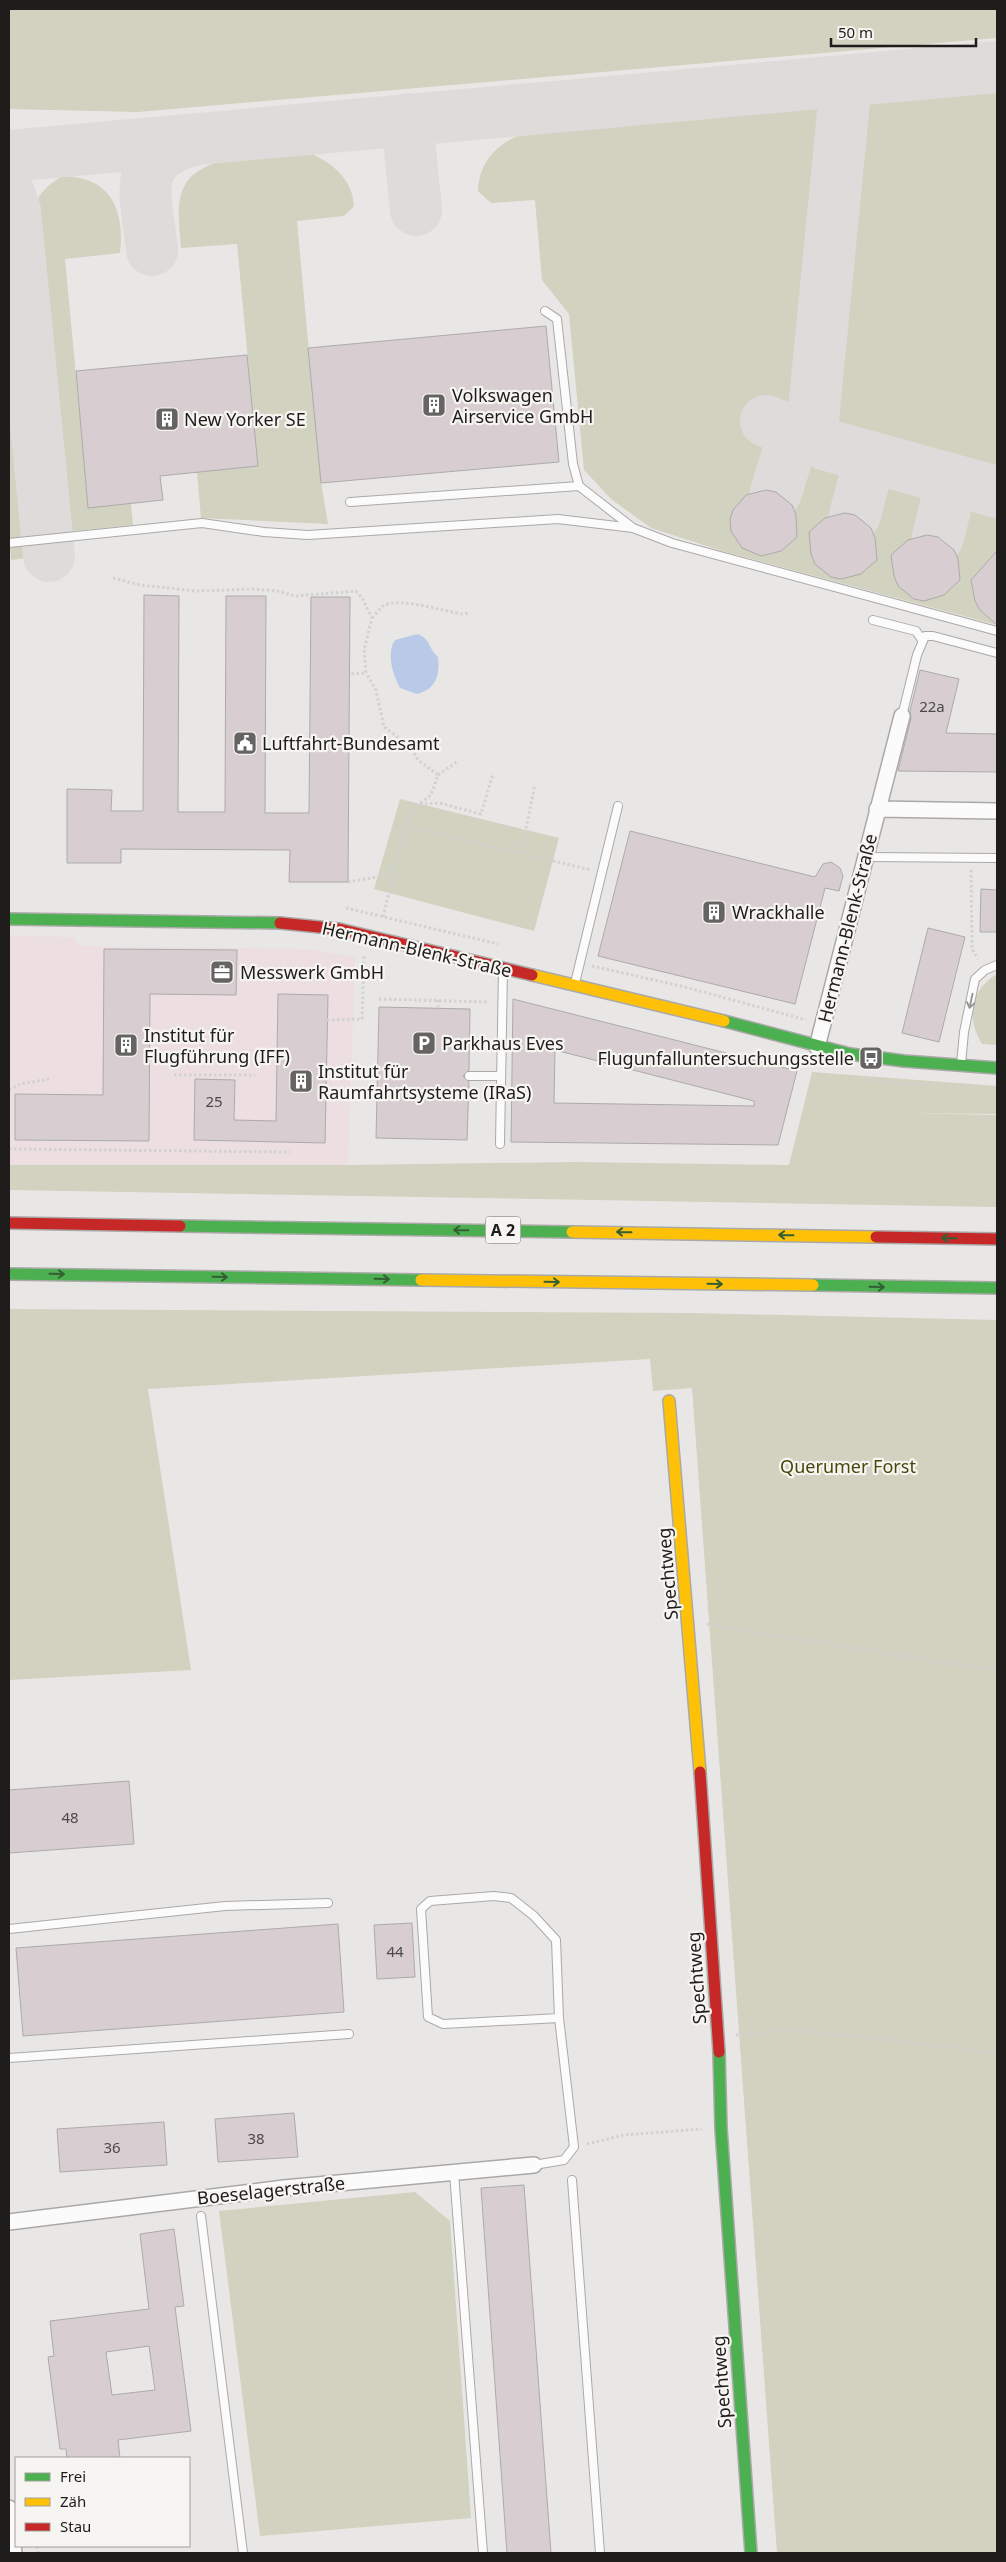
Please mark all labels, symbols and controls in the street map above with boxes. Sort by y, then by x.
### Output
scale bar [831,15,976,47]
text: 50 m [838,22,873,42]
place label: Volkswagen Airservice GmbH [452,383,593,428]
building icon: Volkswagen Airservice GmbH [421,392,447,418]
building icon: New Yorker SE [154,406,180,432]
place label: New Yorker SE [184,407,306,431]
house number: 22a [919,696,945,716]
public building icon: Luftfahrt-Bundesamt [232,730,258,756]
place label: Luftfahrt-Bundesamt [262,731,440,755]
street label: Hermann-Blenk-Straße [812,831,882,1025]
building icon: Wrackhalle [701,899,727,925]
place label: Wrackhalle [732,900,825,924]
street label: Hermann-Blenk-Straße [320,915,514,983]
office icon: Messwerk GmbH [209,959,235,985]
place label: Messwerk GmbH [240,960,384,984]
one-way arrow [965,992,975,1008]
place label: Institut für Flugführung (IFF) [144,1023,290,1068]
parking icon: Parkhaus Eves [411,1030,437,1056]
place label: Parkhaus Eves [442,1031,564,1055]
building icon: Institut für Flugführung (IFF) [113,1032,139,1058]
bus stop icon: Flugunfalluntersuchungsstelle [858,1045,884,1071]
place label: Flugunfalluntersuchungsstelle [598,1046,854,1070]
place label: Institut für Raumfahrtsysteme (IRaS) [318,1059,531,1104]
building icon: Institut für Raumfahrtsysteme (IRaS) [288,1068,314,1094]
house number: 25 [205,1091,223,1111]
road number: A 2 [486,1216,520,1244]
one-way arrow [453,1225,470,1235]
one-way arrow [616,1227,632,1237]
one-way arrow [778,1230,794,1240]
one-way arrow [941,1233,957,1243]
one-way arrow [49,1270,65,1279]
one-way arrow [212,1272,228,1282]
one-way arrow [374,1274,390,1284]
one-way arrow [544,1277,560,1287]
one-way arrow [706,1279,723,1289]
one-way arrow [869,1282,885,1291]
park label: Querumer Forst [780,1454,916,1478]
street label: Spechtweg [651,1527,683,1621]
house number: 48 [61,1807,79,1827]
street label: Spechtweg [681,1931,711,2025]
house number: 44 [386,1941,404,1961]
house number: 38 [247,2128,265,2148]
house number: 36 [103,2137,121,2157]
street label: Boeselagerstraße [196,2170,346,2210]
street label: Spechtweg [706,2335,736,2429]
legend [15,2457,190,2547]
text: Frei [60,2466,86,2486]
text: Zäh [60,2491,86,2511]
text: Stau [60,2516,91,2536]

